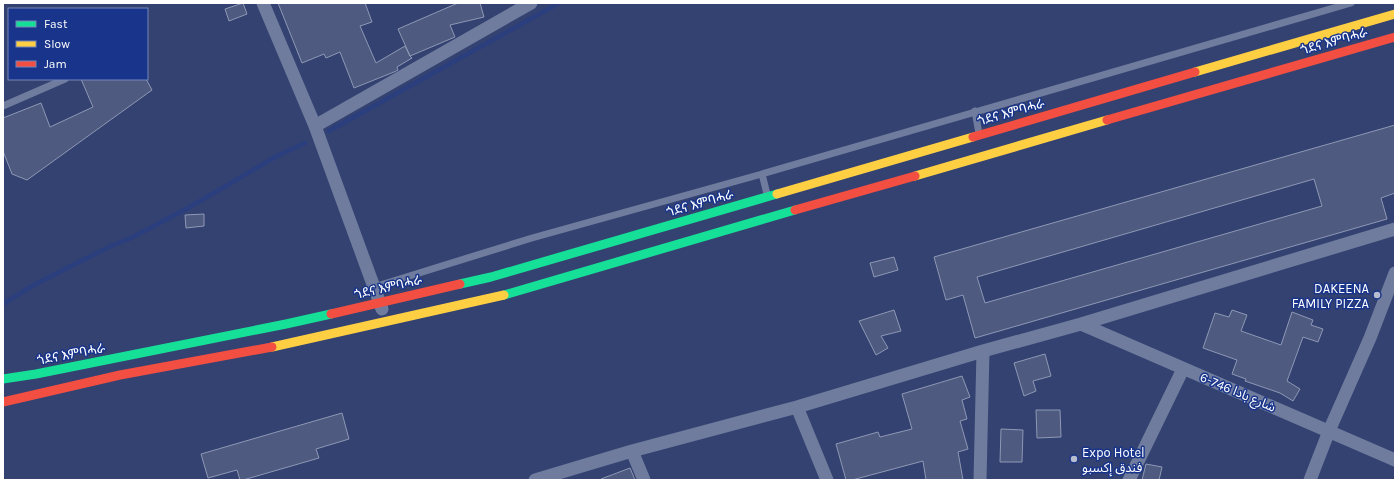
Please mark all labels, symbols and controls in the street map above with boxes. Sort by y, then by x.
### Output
legend [8,8,148,80]
text: Fast [44,17,68,31]
street label: ጎደና እምባሓራ [1299,24,1370,58]
text: Slow [44,37,70,51]
text: Jam [44,57,67,71]
street label: ጎደና እምባሓራ [976,95,1047,129]
street label: ጎደና እምባሓራ [665,186,736,220]
street label: ጎደና እምባሓራ [353,272,424,302]
place label: DAKEENA FAMILY PIZZA [1292,281,1370,311]
marker: DAKEENA FAMILY PIZZA [1372,290,1382,300]
street label: ጎደና እምባሓራ [36,340,107,368]
street label: شارع بادا 746-6 [1197,369,1278,417]
place label: Expo Hotel فندق إكسبو [1082,445,1145,477]
marker: Expo Hotel فندق إكسبو [1069,454,1079,464]

